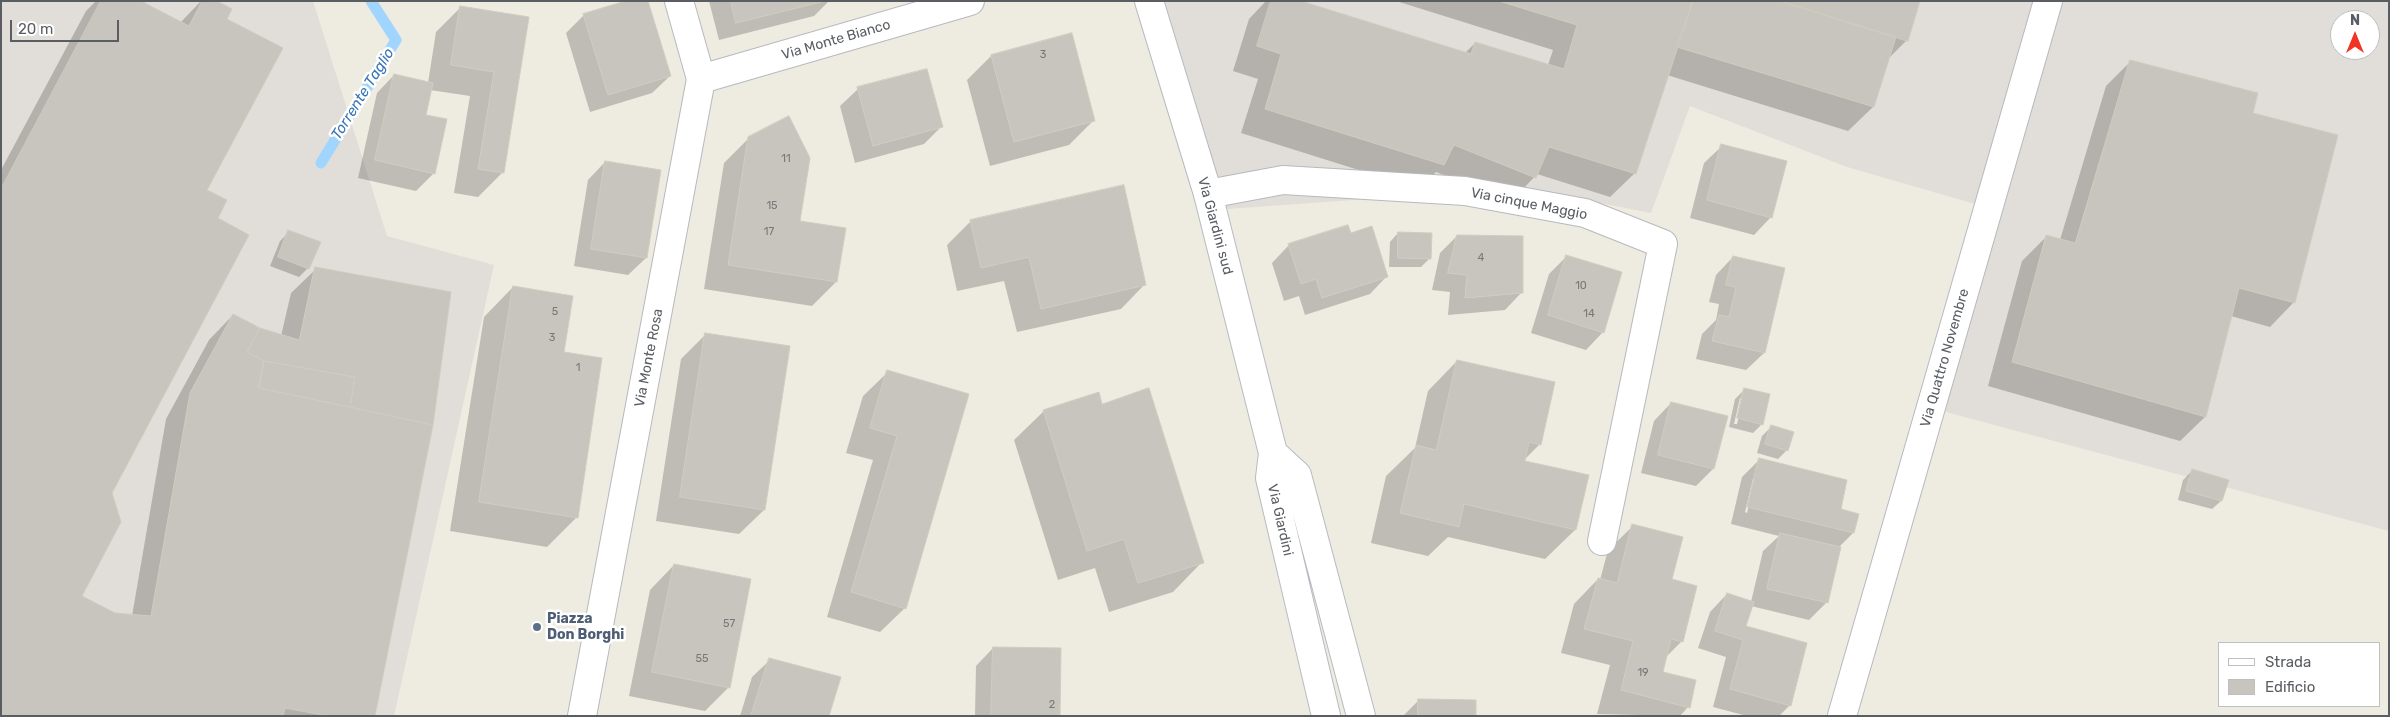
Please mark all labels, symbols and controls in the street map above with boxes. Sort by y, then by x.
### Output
scale bar [12,10,121,42]
north arrow [2330,10,2380,60]
text: N [2350,12,2360,29]
street label: Via Monte Bianco [780,16,892,64]
text: 20 m [18,20,53,38]
water label: Torrente Taglio [328,45,398,143]
house number: 3 [1040,48,1046,62]
house number: 11 [781,152,791,166]
street label: Via Giardini sud [1194,175,1236,277]
street label: Via cinque Maggio [1469,184,1589,224]
house number: 15 [766,199,778,213]
house number: 17 [764,225,774,239]
house number: 4 [1478,251,1484,265]
house number: 10 [1575,279,1587,293]
street label: Via Quattro Novembre [1917,287,1973,429]
house number: 5 [552,305,558,319]
street label: Via Monte Rosa [631,307,667,409]
house number: 14 [1583,307,1595,321]
house number: 3 [549,331,555,345]
house number: 1 [576,361,580,375]
street label: Via Giardini [1264,483,1296,557]
place label: Piazza Don Borghi [547,611,624,644]
house number: 57 [723,617,735,631]
marker: Piazza Don Borghi [531,621,543,633]
legend [2218,642,2380,707]
house number: 55 [695,652,709,666]
text: Strada [2265,653,2311,671]
house number: 19 [1637,666,1649,680]
text: Edificio [2265,678,2315,696]
house number: 2 [1049,698,1055,712]

